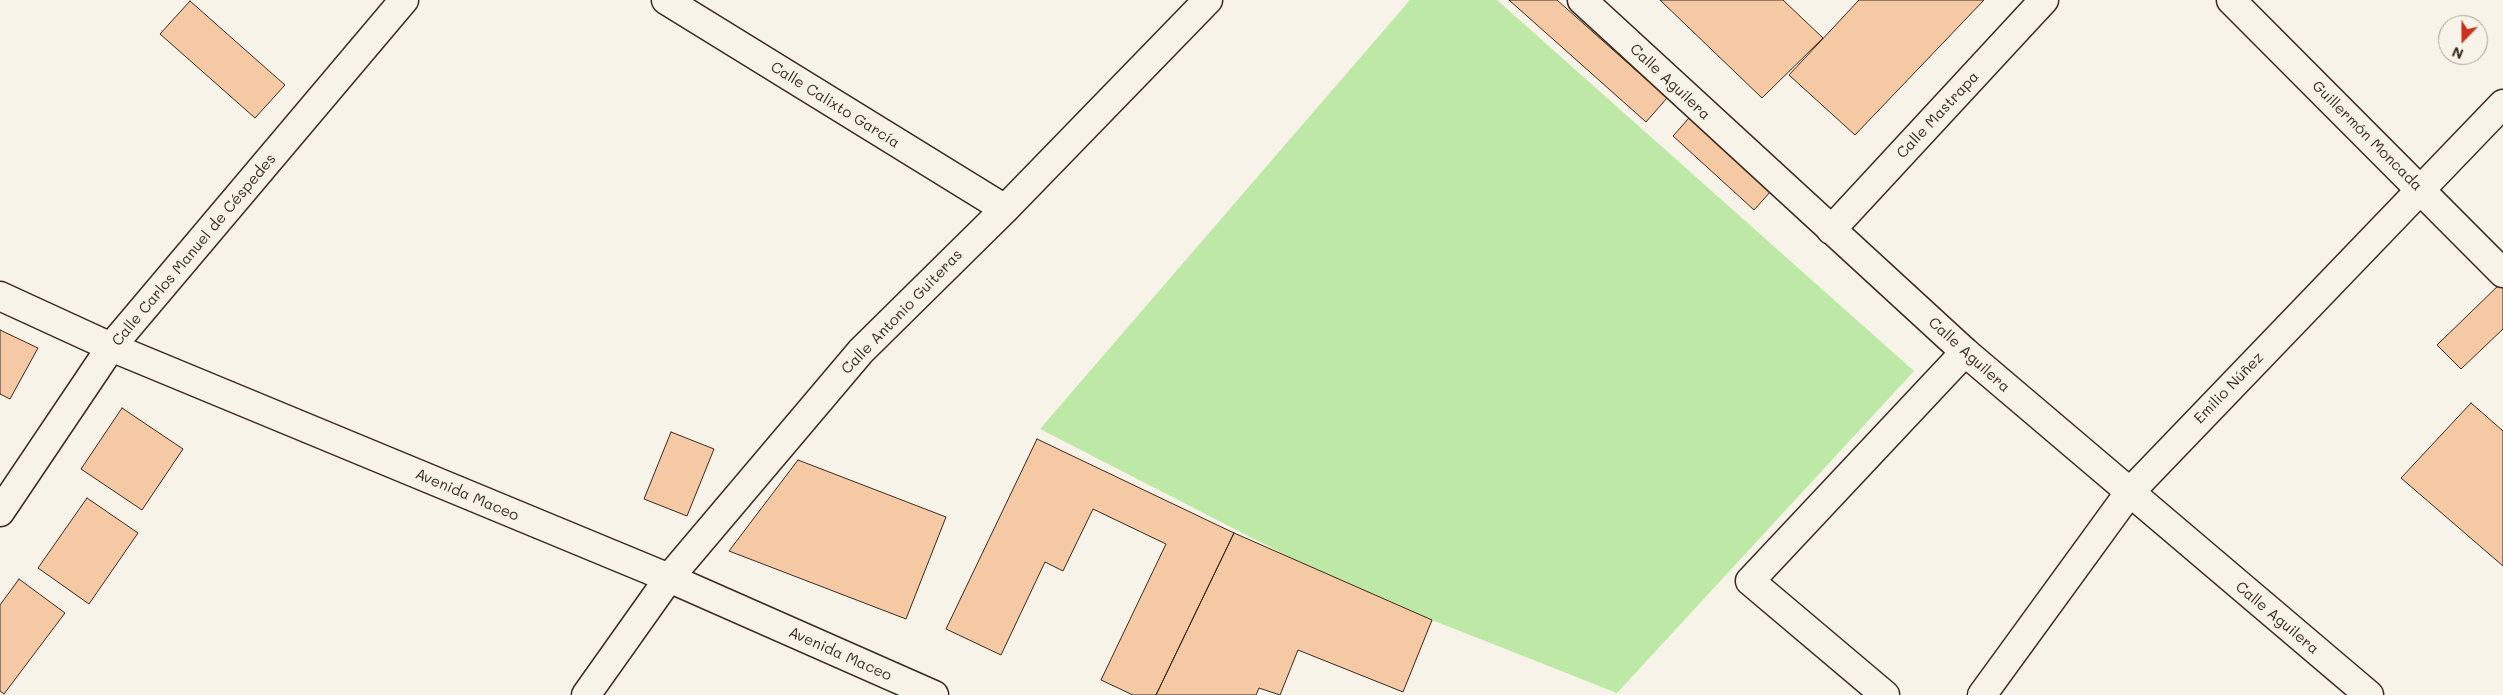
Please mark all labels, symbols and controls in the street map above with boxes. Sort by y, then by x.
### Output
north arrow [2438,15,2488,65]
street label: Calle Aguilera [1626,40,1714,124]
text: N [2449,43,2466,64]
street label: Calle Calixto García [767,58,903,152]
street label: Calle Mastrapa [1893,68,1983,162]
street label: Guillermón Moncada [2308,77,2426,195]
street label: Calle Carlos Manuel de Céspedes [108,150,280,350]
street label: Calle Antonio Guiteras [838,246,966,378]
street label: Calle Aguilera [1925,314,2013,396]
street label: Emilio Núñez [2190,349,2268,427]
street label: Avenida Maceo [412,465,522,525]
street label: Calle Aguilera [2232,578,2322,658]
street label: Avenida Maceo [786,623,894,685]

